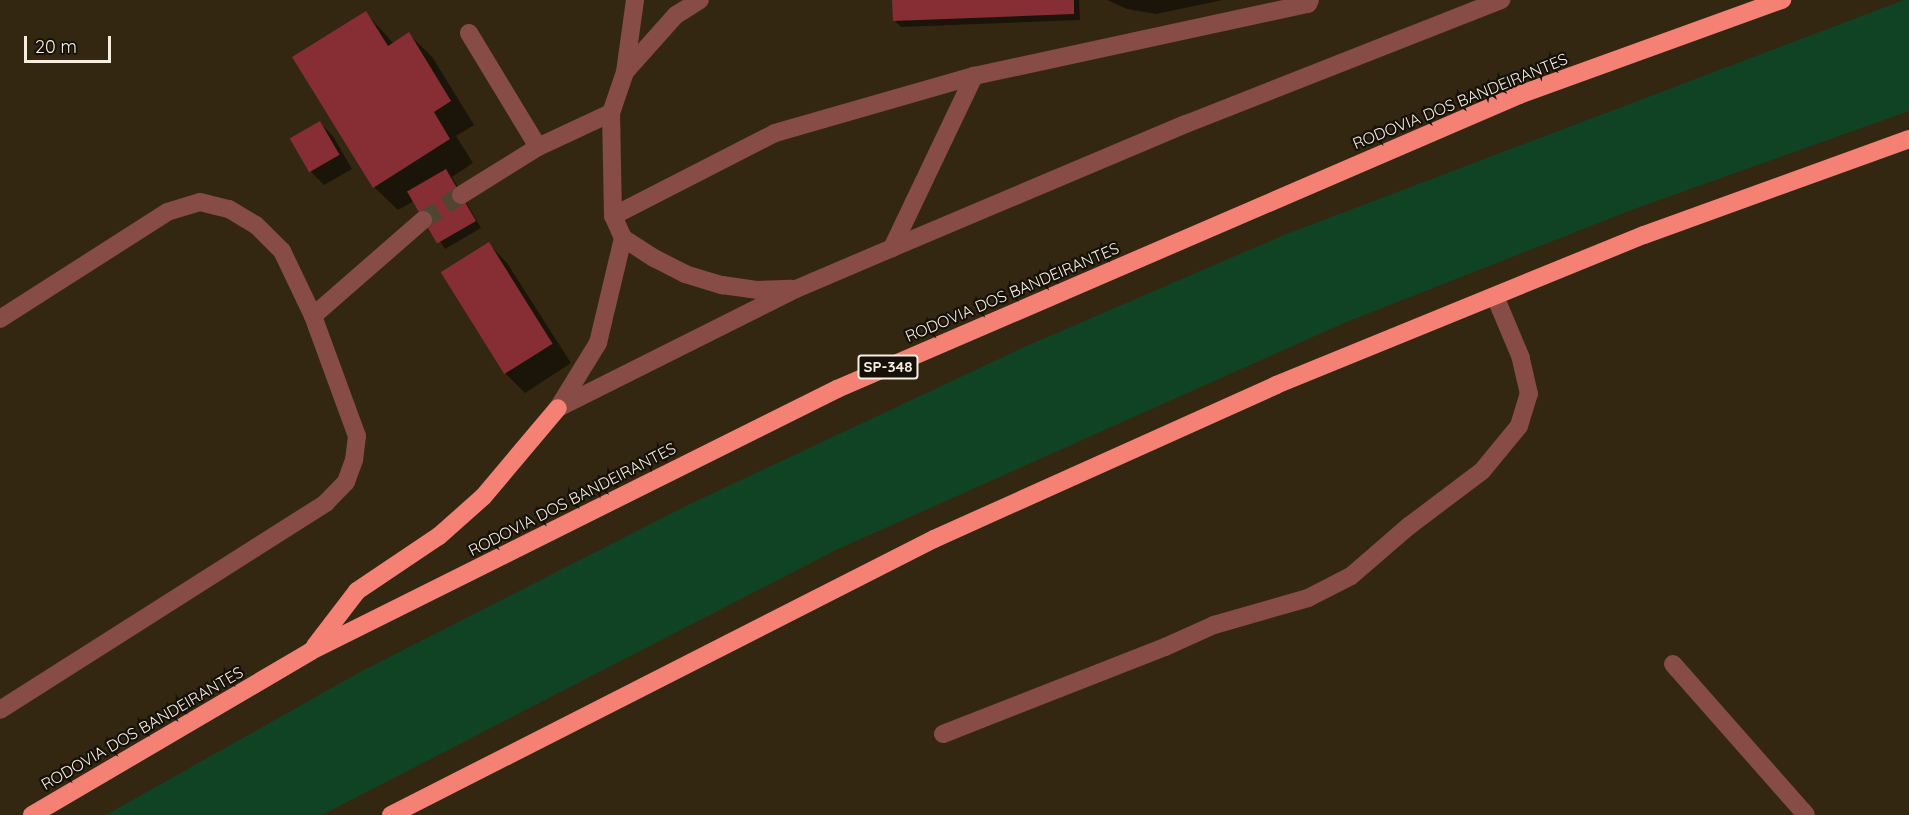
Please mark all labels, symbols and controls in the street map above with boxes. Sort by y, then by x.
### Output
scale bar [27,24,114,62]
text: 20 m [35,35,77,58]
street label: RODOVIA DOS BANDEIRANTES [1350,49,1570,153]
street label: RODOVIA DOS BANDEIRANTES [902,238,1122,346]
road number: SP-348 [856,355,920,379]
street label: RODOVIA DOS BANDEIRANTES [465,438,679,560]
street label: RODOVIA DOS BANDEIRANTES [37,662,247,794]

